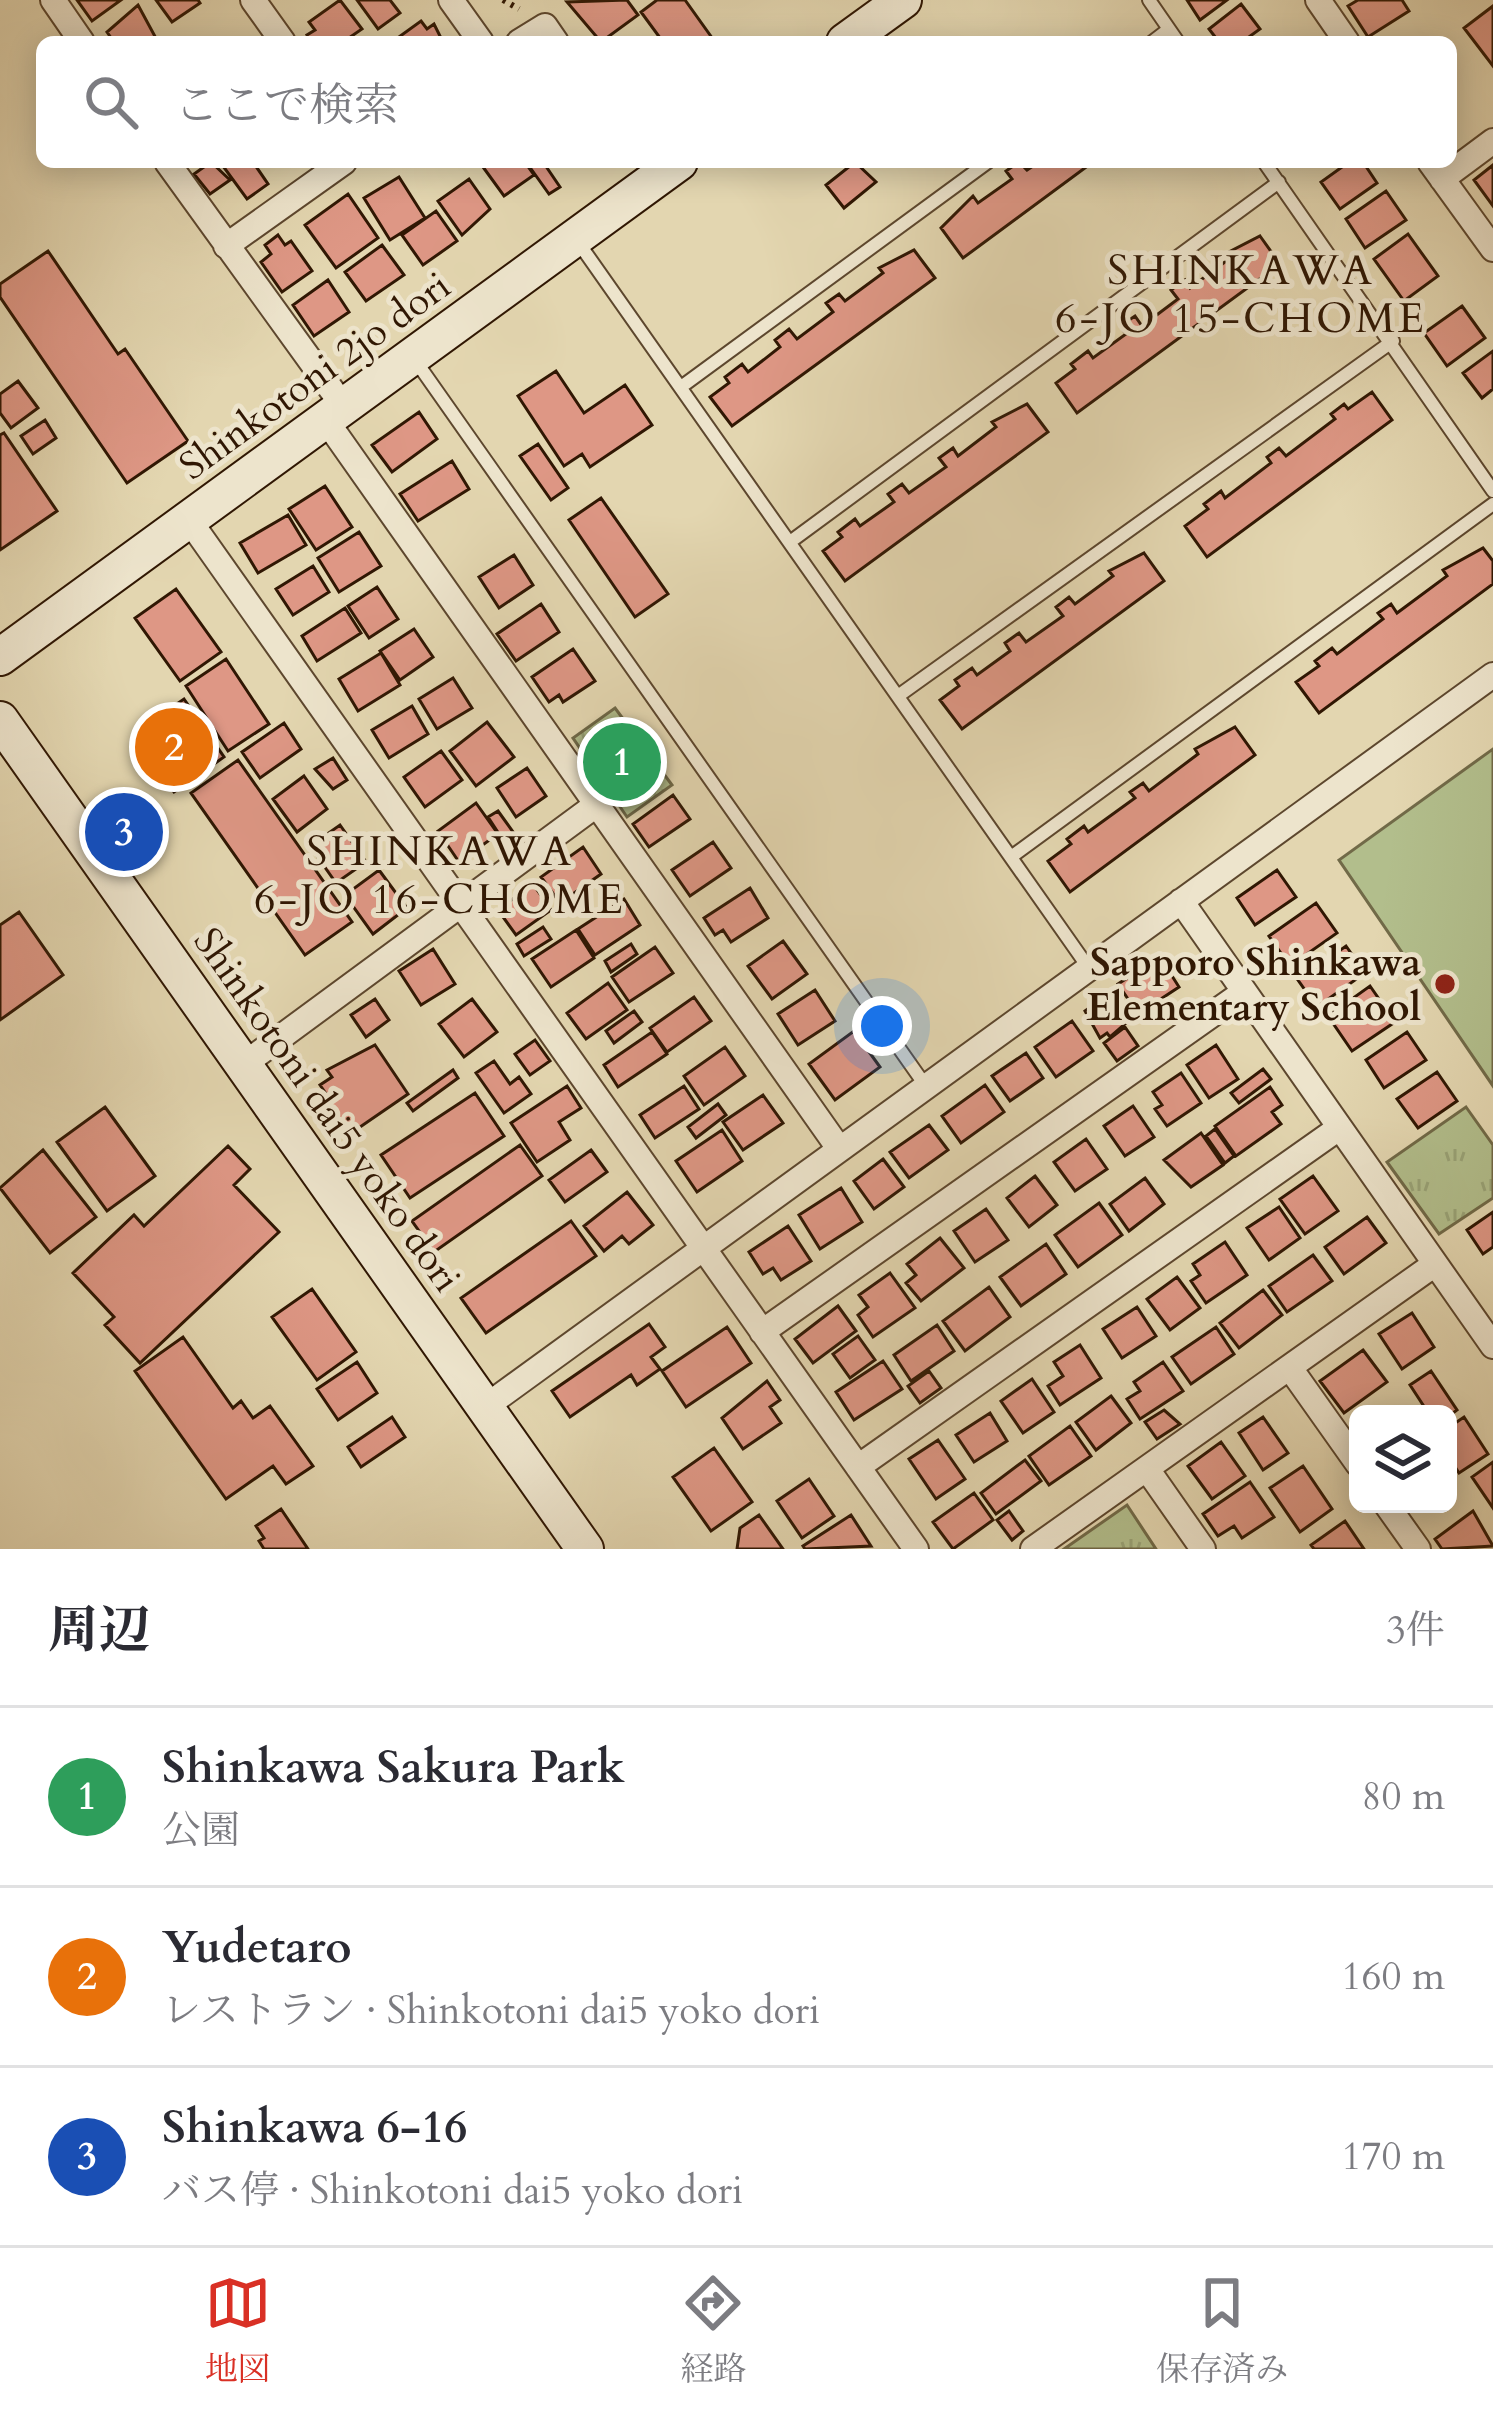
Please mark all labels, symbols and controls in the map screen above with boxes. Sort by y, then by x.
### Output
search box [36,36,1457,168]
icon: search [78,69,144,135]
text: ここで検索 [174,75,399,136]
district label: SHINKAWA 6-JO 15-CHOME [1055,242,1427,347]
street label: Shinkotoni 2jo dori [169,260,461,492]
pin: 2 [135,702,213,792]
pin: 1 [583,717,661,807]
pin: 3 [85,787,163,877]
district label: SHINKAWA 6-JO 16-CHOME [254,823,626,928]
street label: Shinkotoni dai5 yoko dori [181,917,473,1303]
place label: Sapporo Shinkawa Elementary School [1086,936,1421,1034]
marker: Sapporo Shinkawa Elementary School [1432,971,1458,997]
your location [852,996,912,1056]
map controls [1349,1405,1457,1513]
button: layers [1349,1405,1457,1513]
text: 周辺 [48,1596,150,1666]
text: 3件 [1386,1604,1445,1657]
text: Shinkawa Sakura Park [162,1737,625,1798]
text: 1 [77,1770,97,1823]
text: 80 m [1362,1770,1445,1823]
text: 公園 [162,1804,240,1857]
text: Yudetaro [162,1917,351,1978]
text: 2 [77,1950,97,2003]
text: 160 m [1342,1950,1445,2003]
text: レストラン · Shinkotoni dai5 yoko dori [162,1984,820,2037]
text: Shinkawa 6-16 [162,2097,467,2158]
text: 3 [77,2130,97,2183]
text: 170 m [1342,2130,1445,2183]
text: バス停 · Shinkotoni dai5 yoko dori [162,2164,743,2217]
tab: 地図 [205,2270,271,2392]
tab: 経路 [680,2270,746,2392]
tab: 保存済み [1156,2270,1288,2392]

